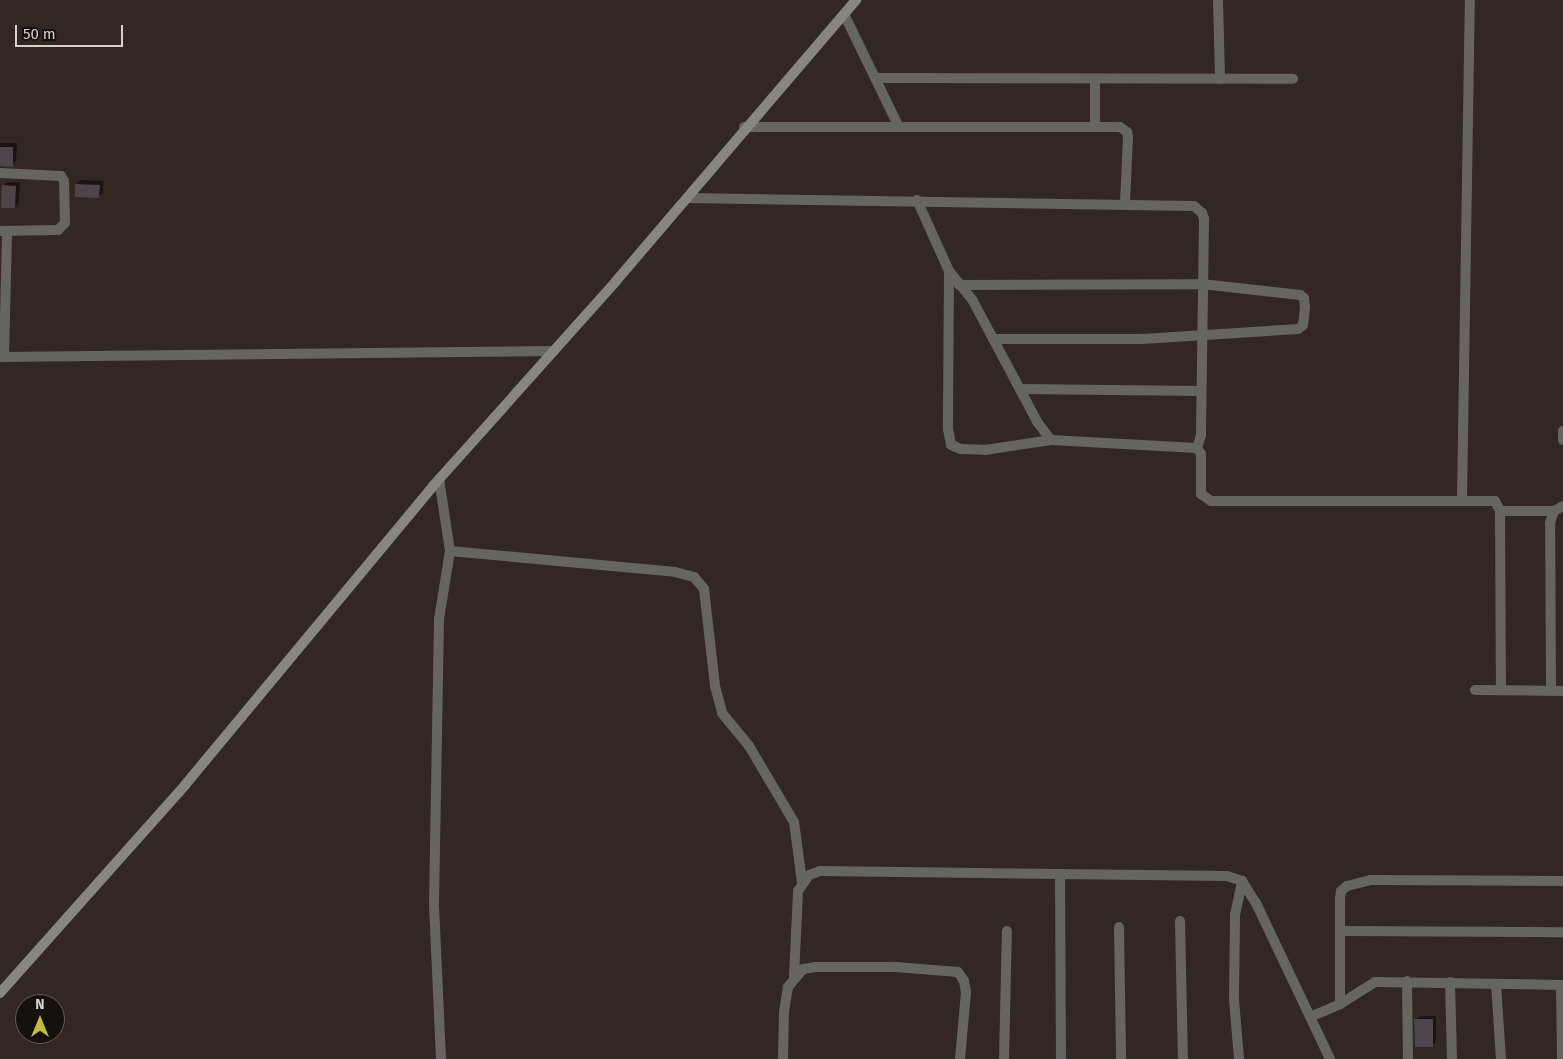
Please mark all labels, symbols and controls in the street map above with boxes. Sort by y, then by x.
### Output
scale bar [18,15,125,47]
text: 50 m [23,25,56,43]
north arrow [15,994,65,1044]
text: N [35,996,45,1013]

